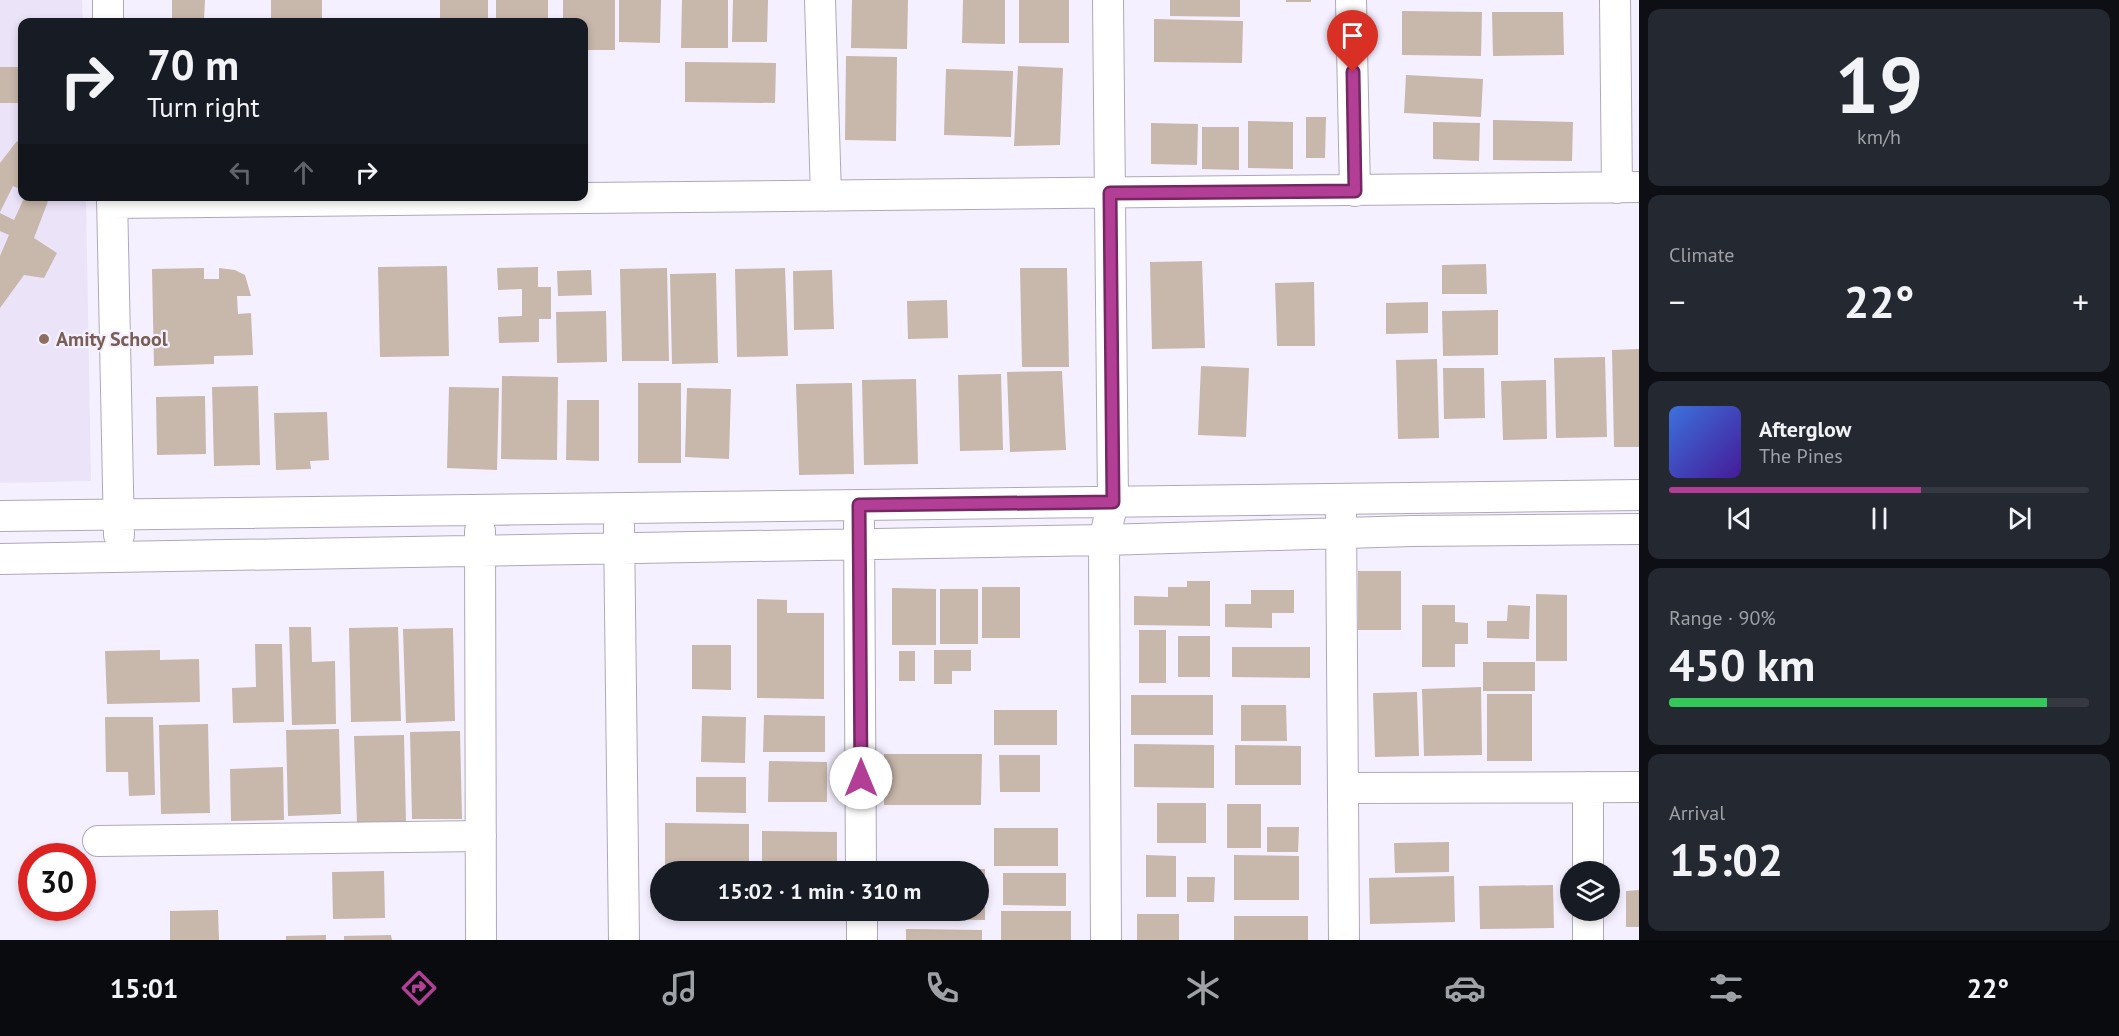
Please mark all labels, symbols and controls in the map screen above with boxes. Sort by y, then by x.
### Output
pin [1327,10,1378,72]
icon: arrive [1336,19,1369,52]
text: 19 [1835,34,1923,135]
text: 70 m [147,37,239,92]
icon: right [48,42,126,120]
text: Turn right [147,90,260,124]
text: km/h [1857,124,1901,150]
icon: left [224,156,257,189]
icon: ahead [287,156,320,189]
icon: right [350,156,383,189]
text: Climate [1669,242,1735,268]
text: 22° [1844,272,1914,330]
text: − [1669,280,1686,323]
text: + [2072,280,2089,323]
place label: Amity School [56,326,168,352]
marker: Amity School [37,332,51,346]
text: Afterglow [1759,415,1851,443]
text: The Pines [1759,443,1843,469]
icon: previous [1723,502,1756,535]
icon: pause [1863,502,1896,535]
icon: next [2003,502,2036,535]
text: Range · 90% [1669,605,1776,631]
text: 450 km [1669,635,1815,693]
position arrow [829,746,893,810]
text: Arrival [1669,800,1725,826]
text: 15:02 [1669,830,1783,888]
speed limit sign: 30 [18,843,96,921]
map controls [1560,861,1620,921]
button: layers [1560,861,1620,921]
text: 15:02 · 1 min · 310 m [718,877,921,905]
icon: directions [398,967,440,1009]
icon: music [659,967,701,1009]
icon: phone [921,967,963,1009]
icon: climate [1182,967,1224,1009]
icon: car [1444,967,1486,1009]
icon: filters [1705,967,1747,1009]
text: 15:01 [110,971,178,1005]
text: 22° [1967,971,2009,1005]

